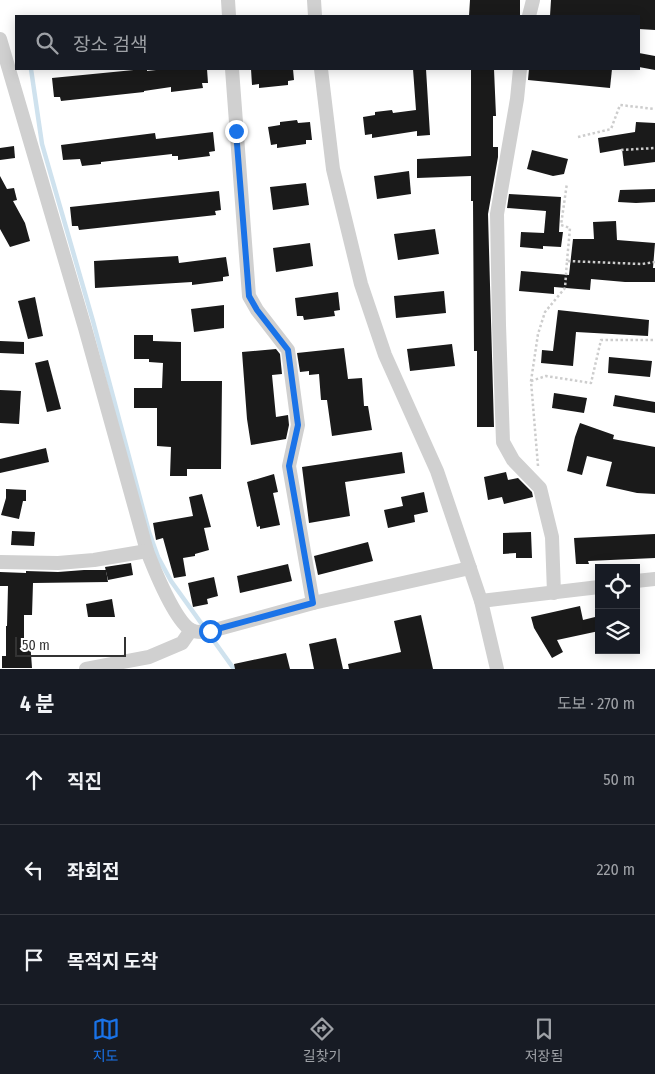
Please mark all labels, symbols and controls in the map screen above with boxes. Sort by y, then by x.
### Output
search box [15,15,640,70]
icon: search [33,29,61,57]
text: 장소 검색 [73,33,147,56]
route end [225,120,248,143]
map controls [595,564,640,654]
button: locate [595,564,640,609]
button: layers [595,609,640,654]
route start [199,620,222,643]
scale bar [15,634,126,657]
text: 50 m [22,637,50,654]
text: 4 분 [20,691,54,717]
text: 도보 · 270 m [557,694,635,713]
icon: ahead [20,766,48,794]
text: 직진 [67,770,102,793]
text: 50 m [603,770,635,789]
icon: left [20,856,48,884]
text: 좌회전 [67,860,119,883]
text: 220 m [596,860,635,879]
icon: arrive [20,946,48,974]
text: 목적지 도착 [67,950,158,973]
tab: 지도 [92,1015,120,1065]
tab: 길찾기 [303,1015,341,1065]
tab: 저장됨 [525,1015,563,1065]

